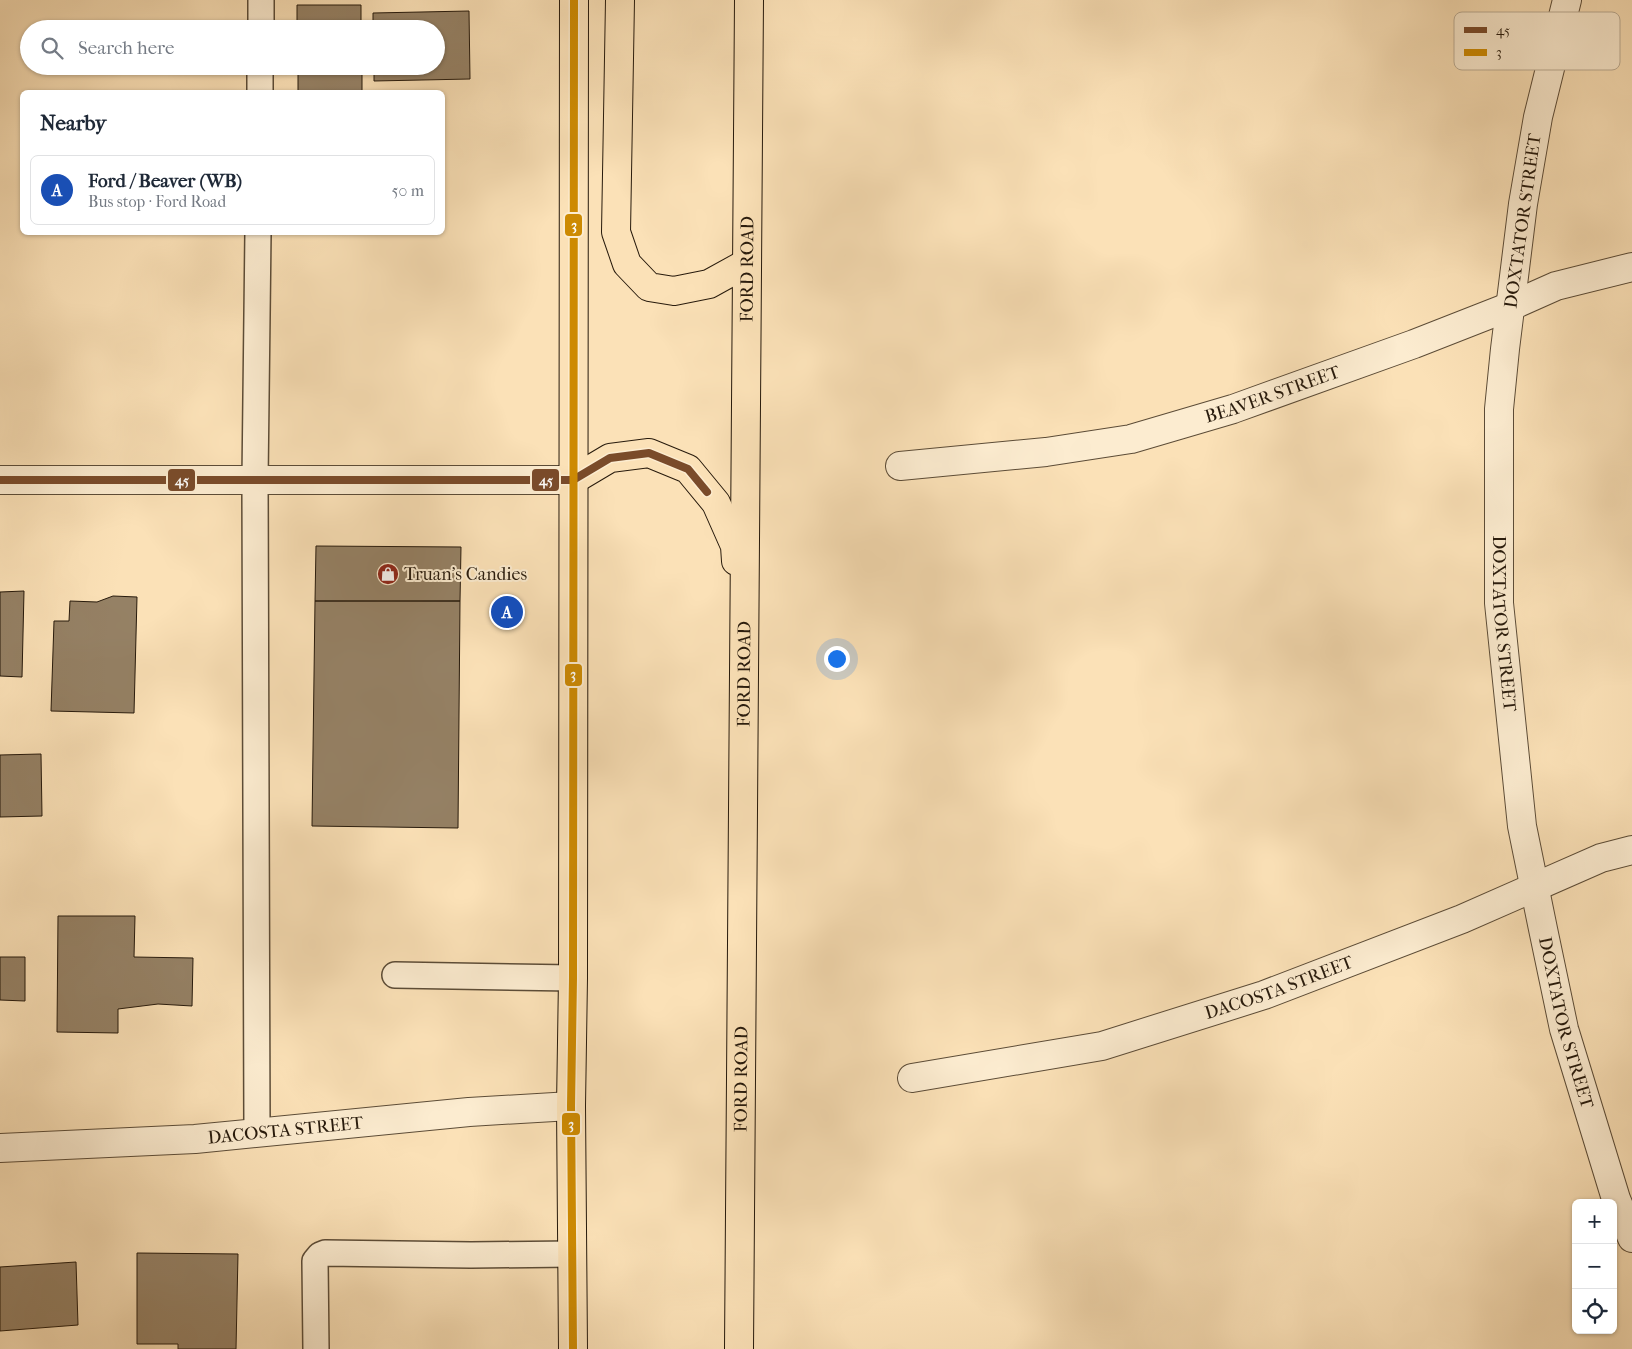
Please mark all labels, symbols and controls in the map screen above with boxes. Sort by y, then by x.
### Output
legend [1454,12,1620,70]
search box [20,20,445,75]
text: 45 [1496,22,1510,39]
icon: search [38,34,66,62]
text: Search here [78,37,174,59]
text: 3 [1496,44,1502,61]
text: Nearby [40,111,106,135]
street label: DOXTATOR STREET [1500,131,1546,310]
text: Ford / Beaver (WB) [88,170,242,192]
text: A [52,181,62,200]
text: 50 m [392,181,424,200]
text: Bus stop · Ford Road [88,192,226,211]
line badge: 3 [564,213,583,237]
street label: FORD ROAD [736,216,758,322]
text: 3 [571,217,577,234]
street label: BEAVER STREET [1202,361,1343,427]
line badge: 45 [167,468,196,492]
line badge: 45 [531,468,560,492]
text: 45 [174,472,189,489]
text: 45 [538,472,553,489]
street label: DOXTATOR STREET [1488,536,1521,713]
shop icon: Truan's Candies [376,562,400,586]
place label: Truan's Candies [404,564,527,585]
pin: A [491,593,523,631]
street label: FORD ROAD [733,621,755,727]
your location [824,646,850,672]
line badge: 3 [564,663,583,687]
text: 3 [570,666,576,683]
street label: DOXTATOR STREET [1534,935,1598,1112]
street label: DACOSTA STREET [1202,951,1357,1024]
street label: FORD ROAD [730,1026,752,1132]
street label: DACOSTA STREET [207,1112,365,1148]
line badge: 3 [561,1112,581,1136]
text: 3 [568,1116,574,1133]
map controls [1572,1199,1617,1334]
button: + [1572,1199,1617,1244]
button: − [1572,1244,1617,1289]
button: locate [1572,1289,1617,1334]

